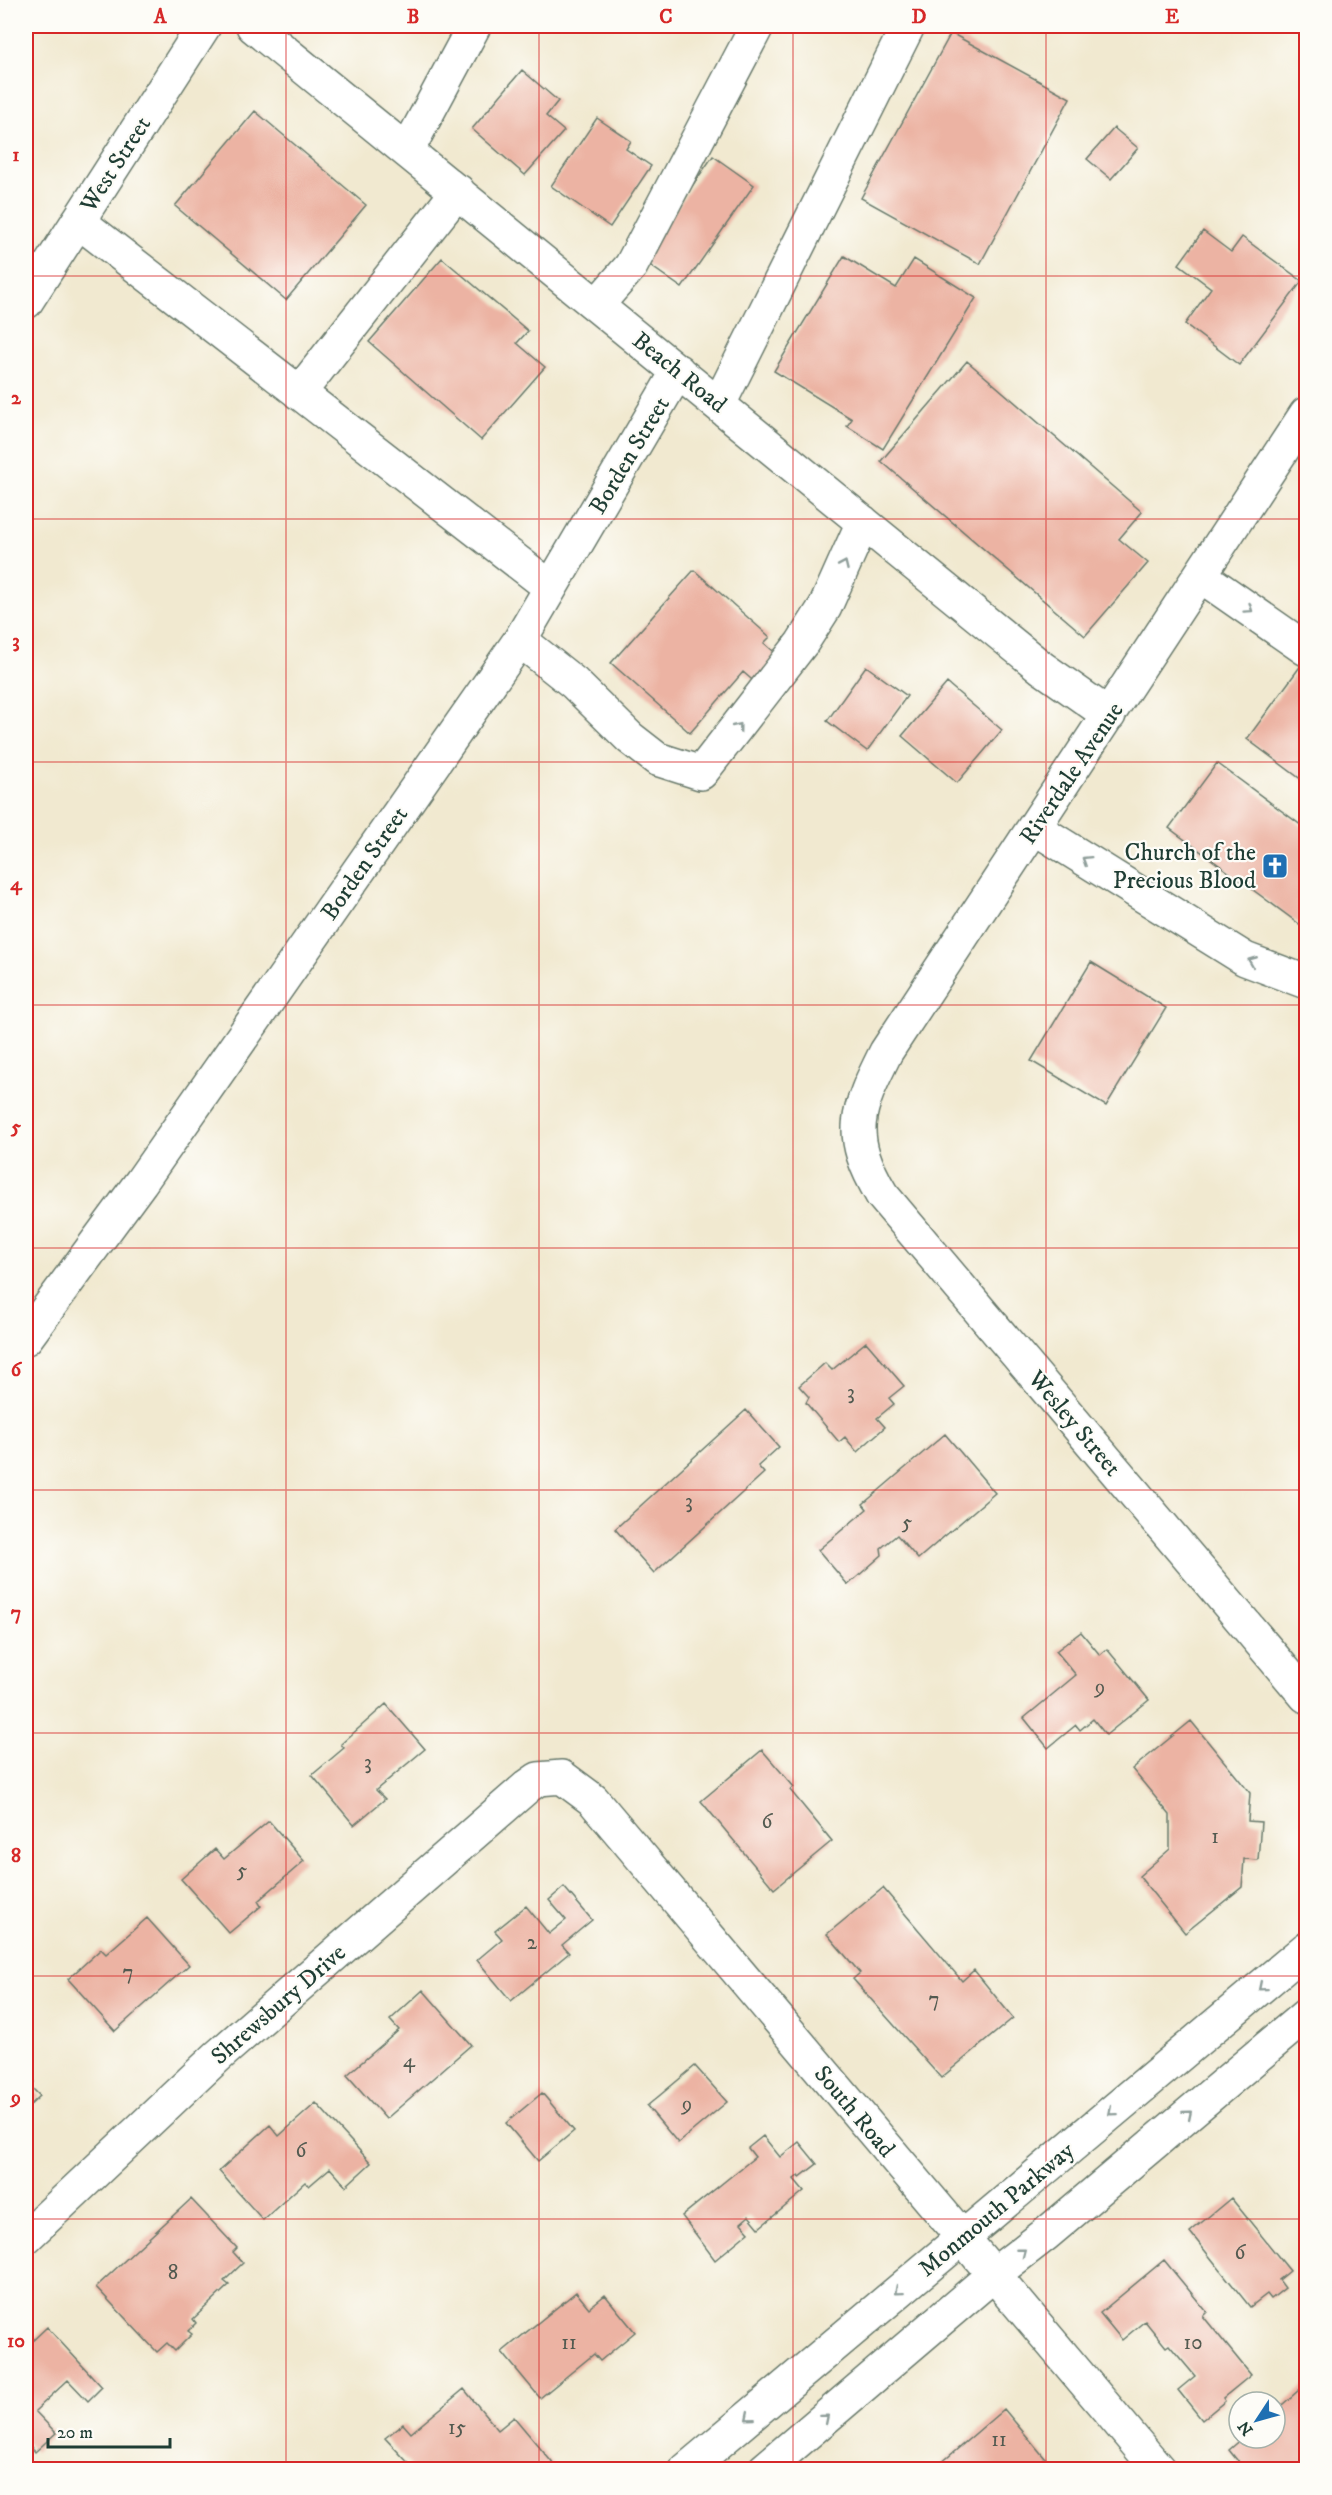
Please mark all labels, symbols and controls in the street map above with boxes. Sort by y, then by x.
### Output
text: A [153,5,168,30]
text: B [407,5,419,30]
text: C [659,5,673,30]
text: D [912,5,927,30]
text: E [1165,5,1179,30]
street label: West Street [73,111,158,219]
text: 1 [12,143,20,168]
street label: Beach Road [626,326,733,420]
text: 2 [11,386,22,411]
street label: Borden Street [583,391,677,520]
one-way arrow [837,560,849,571]
one-way arrow [1242,602,1253,613]
text: 3 [12,629,20,654]
street label: Riverdale Avenue [1013,697,1130,850]
one-way arrow [730,723,741,734]
street label: Borden Street [315,801,415,926]
place label: Church of the Precious Blood [1113,838,1256,896]
church icon: Church of the Precious Blood [1260,851,1290,881]
one-way arrow [1082,855,1092,867]
text: 4 [10,872,23,897]
one-way arrow [1247,956,1258,968]
text: 5 [10,1115,21,1140]
text: 6 [11,1358,23,1383]
street label: Wesley Street [1021,1364,1127,1483]
house number: 3 [847,1380,855,1406]
house number: 3 [685,1489,693,1515]
house number: 5 [902,1510,912,1536]
text: 7 [11,1601,21,1626]
house number: 9 [1094,1675,1105,1701]
house number: 3 [364,1750,372,1776]
house number: 6 [762,1809,774,1835]
house number: 1 [1211,1824,1219,1850]
text: 8 [11,1844,21,1869]
house number: 5 [237,1858,247,1884]
house number: 2 [527,1930,538,1956]
street label: Shrewsbury Drive [205,1938,352,2072]
house number: 7 [122,1960,134,1986]
one-way arrow [1258,1979,1269,1990]
house number: 7 [928,1987,940,2013]
house number: 4 [403,2048,416,2074]
street label: South Road [807,2059,901,2164]
text: 9 [9,2086,21,2111]
house number: 9 [681,2092,692,2118]
one-way arrow [1108,2105,1119,2116]
one-way arrow [1181,2110,1192,2121]
street label: Monmouth Parkway [913,2136,1081,2284]
house number: 6 [296,2138,308,2164]
house number: 6 [1235,2240,1247,2266]
one-way arrow [1016,2248,1027,2259]
house number: 8 [168,2260,178,2286]
one-way arrow [894,2284,905,2295]
text: 10 [7,2329,25,2354]
house number: 11 [561,2330,577,2356]
house number: 10 [1184,2330,1202,2356]
north arrow [1227,2390,1287,2450]
one-way arrow [745,2409,756,2420]
scale bar [48,2411,170,2449]
house number: 15 [448,2415,466,2441]
one-way arrow [818,2415,829,2426]
text: N [1234,2417,1258,2439]
text: 20 m [57,2422,93,2444]
house number: 11 [991,2427,1007,2453]

